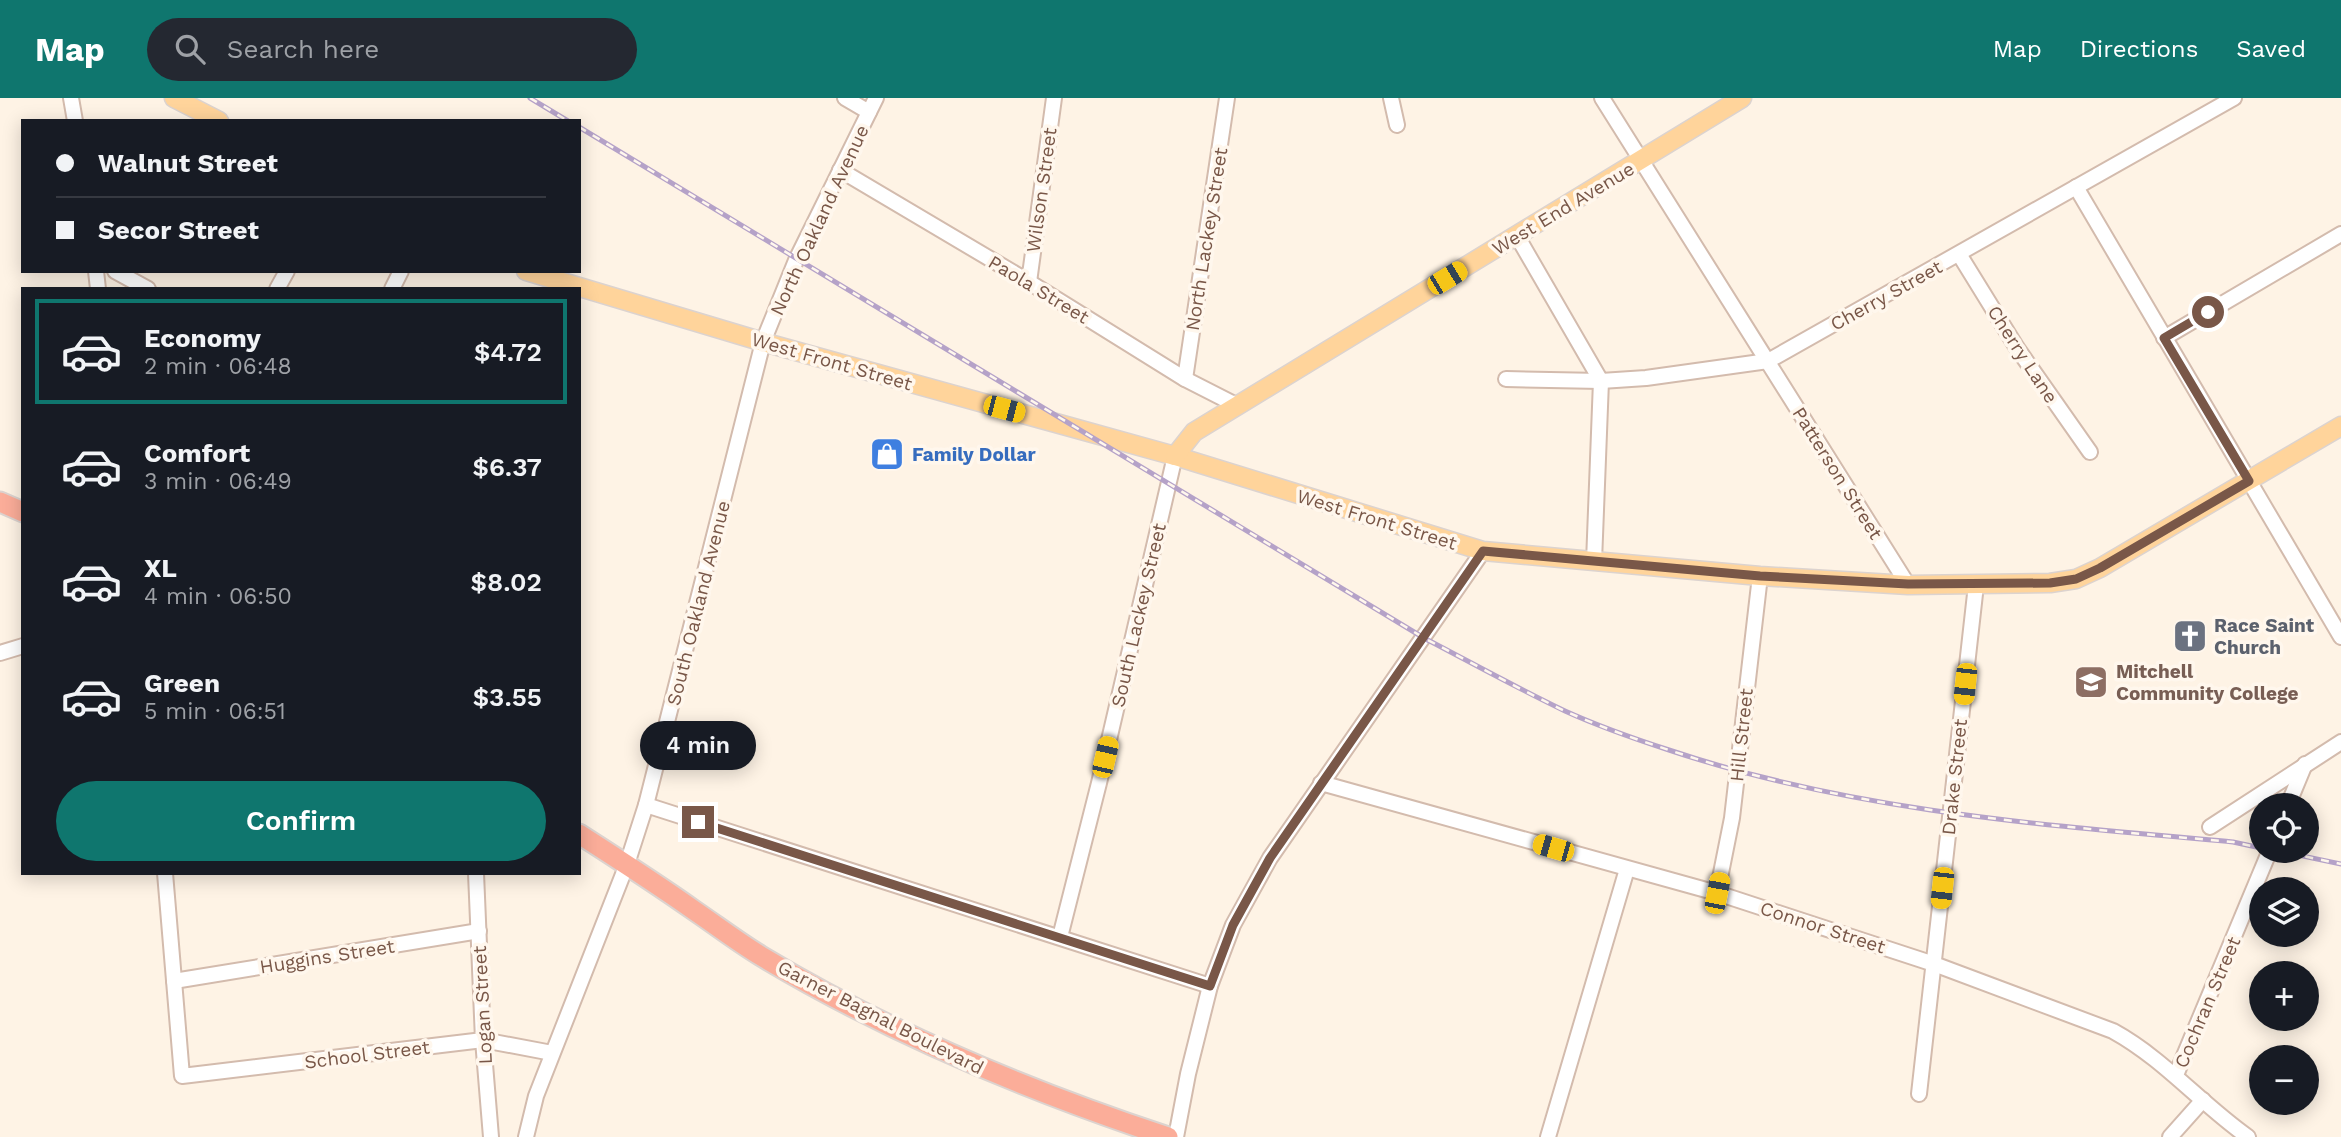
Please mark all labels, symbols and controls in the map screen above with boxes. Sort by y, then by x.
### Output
search box [147,18,637,81]
text: Map [35,30,105,69]
icon: search [171,30,209,68]
text: Search here [227,34,379,64]
text: Map [1993,35,2042,63]
text: Directions [2080,35,2198,63]
text: Saved [2236,35,2306,63]
street label: North Oakland Avenue [765,121,874,319]
street label: Wilson Street [1021,126,1062,254]
street label: North Lackey Street [1181,146,1232,332]
text: Walnut Street [98,148,278,178]
street label: West End Avenue [1488,157,1639,260]
text: Secor Street [98,215,259,245]
street label: Paola Street [984,250,1093,329]
street label: Cherry Street [1826,255,1946,336]
car [1424,258,1471,298]
route start [2192,296,2224,328]
street label: Cherry Lane [1982,301,2063,407]
icon: car [60,320,123,383]
text: Economy [144,323,261,353]
street label: West Front Street [749,328,915,395]
text: $4.72 [474,337,542,367]
text: 2 min · 06:48 [144,353,292,380]
car [981,393,1028,425]
street label: Patterson Street [1788,403,1888,544]
icon: car [60,435,123,498]
shop icon: Family Dollar [868,435,906,473]
text: Comfort [144,438,250,468]
place label: Family Dollar [912,443,1036,466]
text: $6.37 [472,452,542,482]
text: 3 min · 06:49 [144,468,292,495]
street label: West Front Street [1294,484,1460,555]
street label: South Oakland Avenue [662,498,735,708]
street label: South Lackey Street [1106,521,1171,709]
icon: car [60,550,123,613]
text: XL [144,553,177,583]
text: $8.02 [470,567,542,597]
text: 4 min · 06:50 [144,583,292,610]
place label: Race Saint Church [2214,614,2315,659]
church icon: Race Saint Church [2171,617,2209,655]
place label: Mitchell Community College [2116,660,2299,705]
car [1953,662,1978,706]
school or university icon: Mitchell Community College [2072,663,2110,701]
icon: car [60,665,123,728]
text: Green [144,668,220,698]
text: $3.55 [473,682,542,712]
street label: Hill Street [1725,687,1758,783]
text: 5 min · 06:51 [144,698,286,725]
street label: Drake Street [1937,718,1972,836]
callout: 4 min [640,720,756,770]
text: 4 min [666,732,730,759]
car [1091,734,1120,780]
button: Confirm [56,781,546,861]
map controls [2249,793,2319,1115]
button: locate [2249,793,2319,863]
route end [682,806,714,838]
car [1530,832,1577,864]
car [1930,866,1955,910]
car [1703,870,1732,916]
button: layers [2249,877,2319,947]
street label: Connor Street [1757,896,1888,959]
street label: Cochran Street [2169,933,2246,1071]
street label: Huggins Street [258,934,396,979]
street label: Logan Street [468,945,497,1065]
street label: Garner Bagnal Boulevard [774,955,988,1079]
button: + [2249,961,2319,1031]
street label: School Street [303,1035,431,1074]
button: − [2249,1045,2319,1115]

